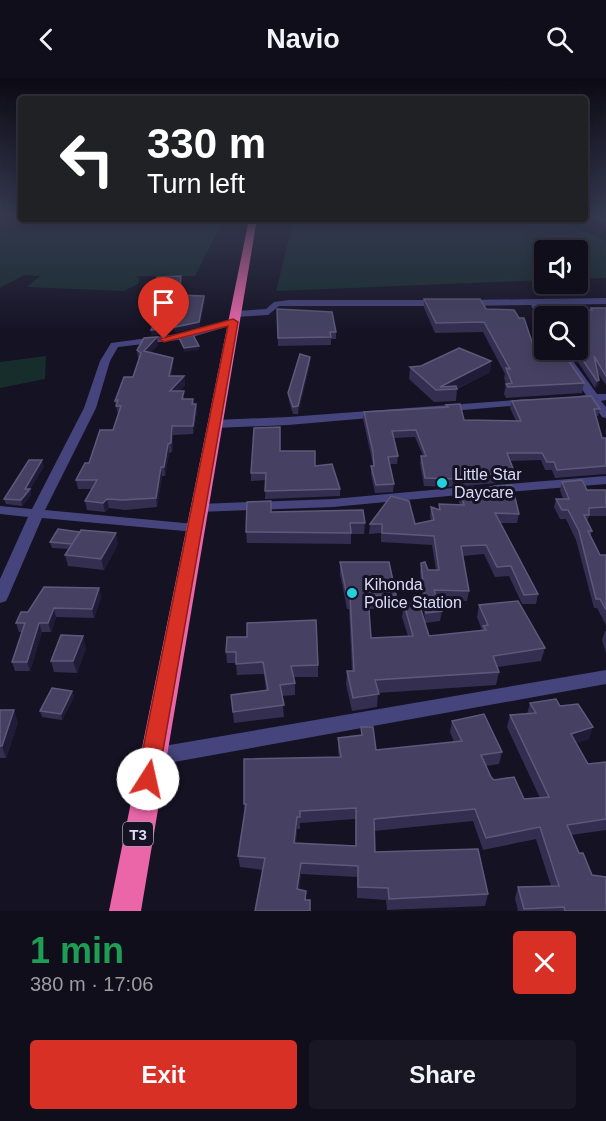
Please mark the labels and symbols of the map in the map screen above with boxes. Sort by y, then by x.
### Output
pin [138,277,189,339]
place label: Little Star Daycare [454,466,522,501]
marker: Little Star Daycare [435,476,449,490]
place label: Kihonda Police Station [364,576,462,611]
marker: Kihonda Police Station [345,586,359,600]
position arrow [116,747,180,811]
road number: T3 [123,822,153,846]

